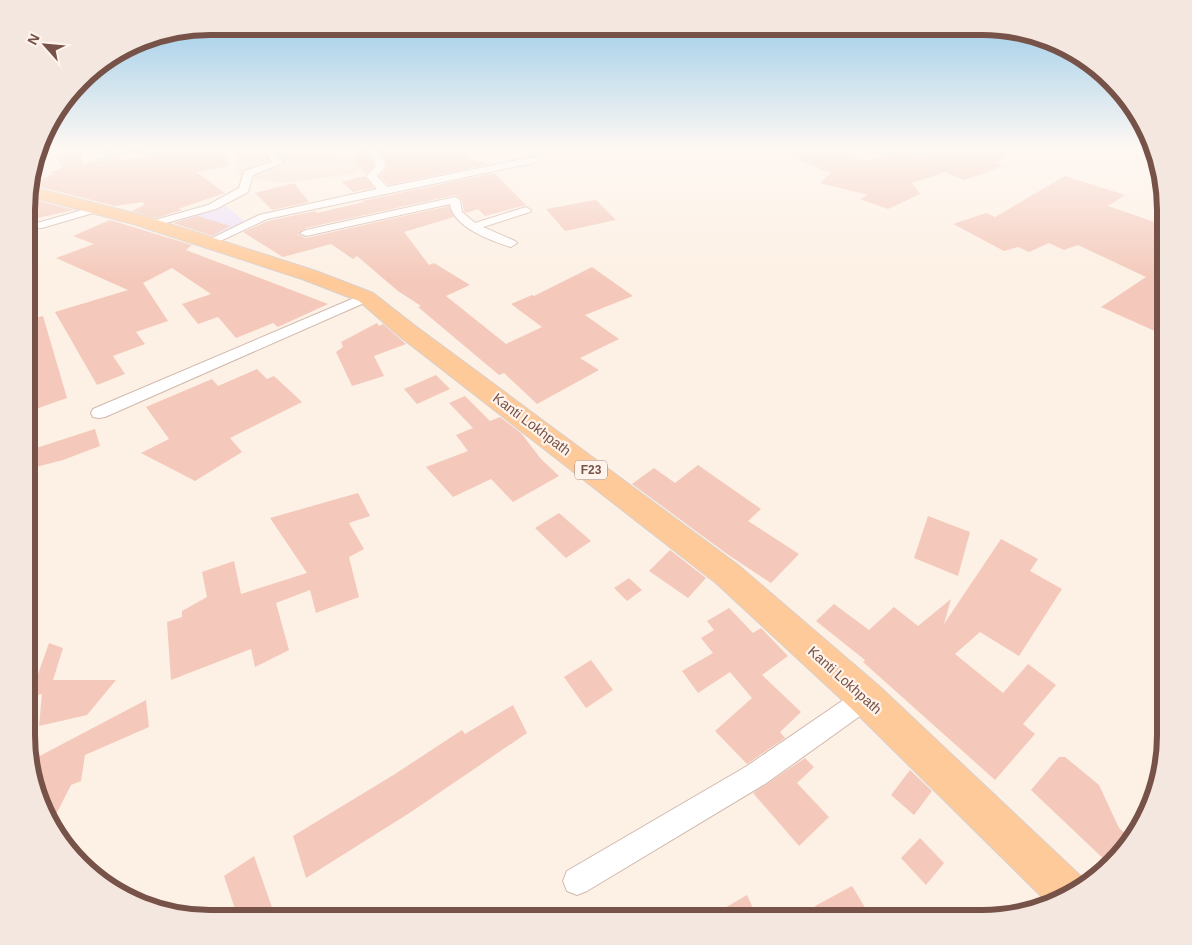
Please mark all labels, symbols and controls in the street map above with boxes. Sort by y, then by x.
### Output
north arrow [20,20,70,70]
text: N [24,31,43,47]
street label: Kanti Lokhpath [490,390,574,458]
road number: F23 [575,460,607,480]
street label: Kanti Lokhpath [805,643,885,717]

